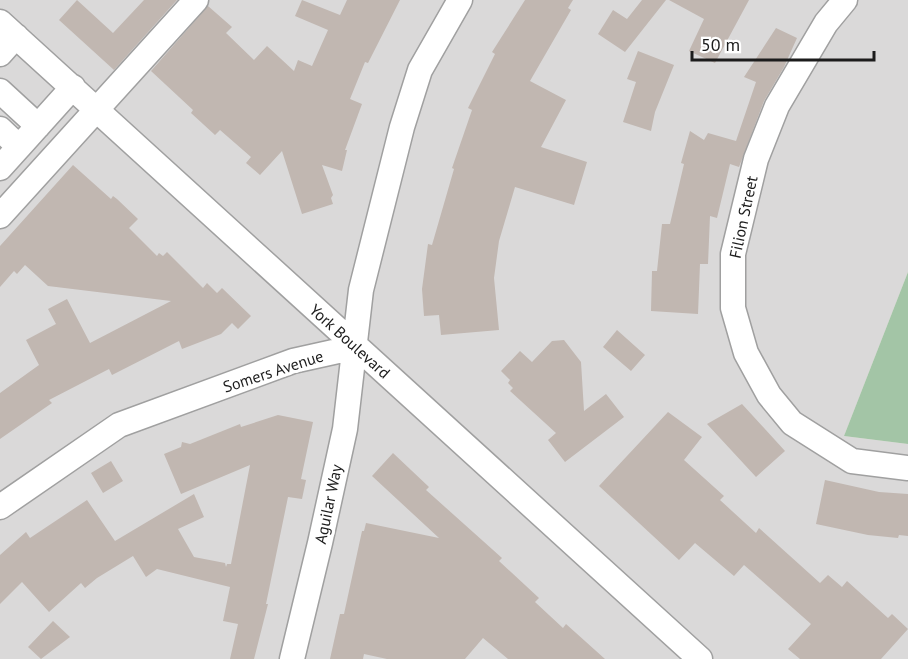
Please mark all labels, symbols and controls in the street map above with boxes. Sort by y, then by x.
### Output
scale bar [692,24,874,62]
text: 50 m [701,33,740,56]
street label: Filion Street [724,173,762,260]
street label: York Boulevard [306,300,394,382]
street label: Somers Avenue [220,345,326,397]
street label: Aguilar Way [310,462,346,546]

